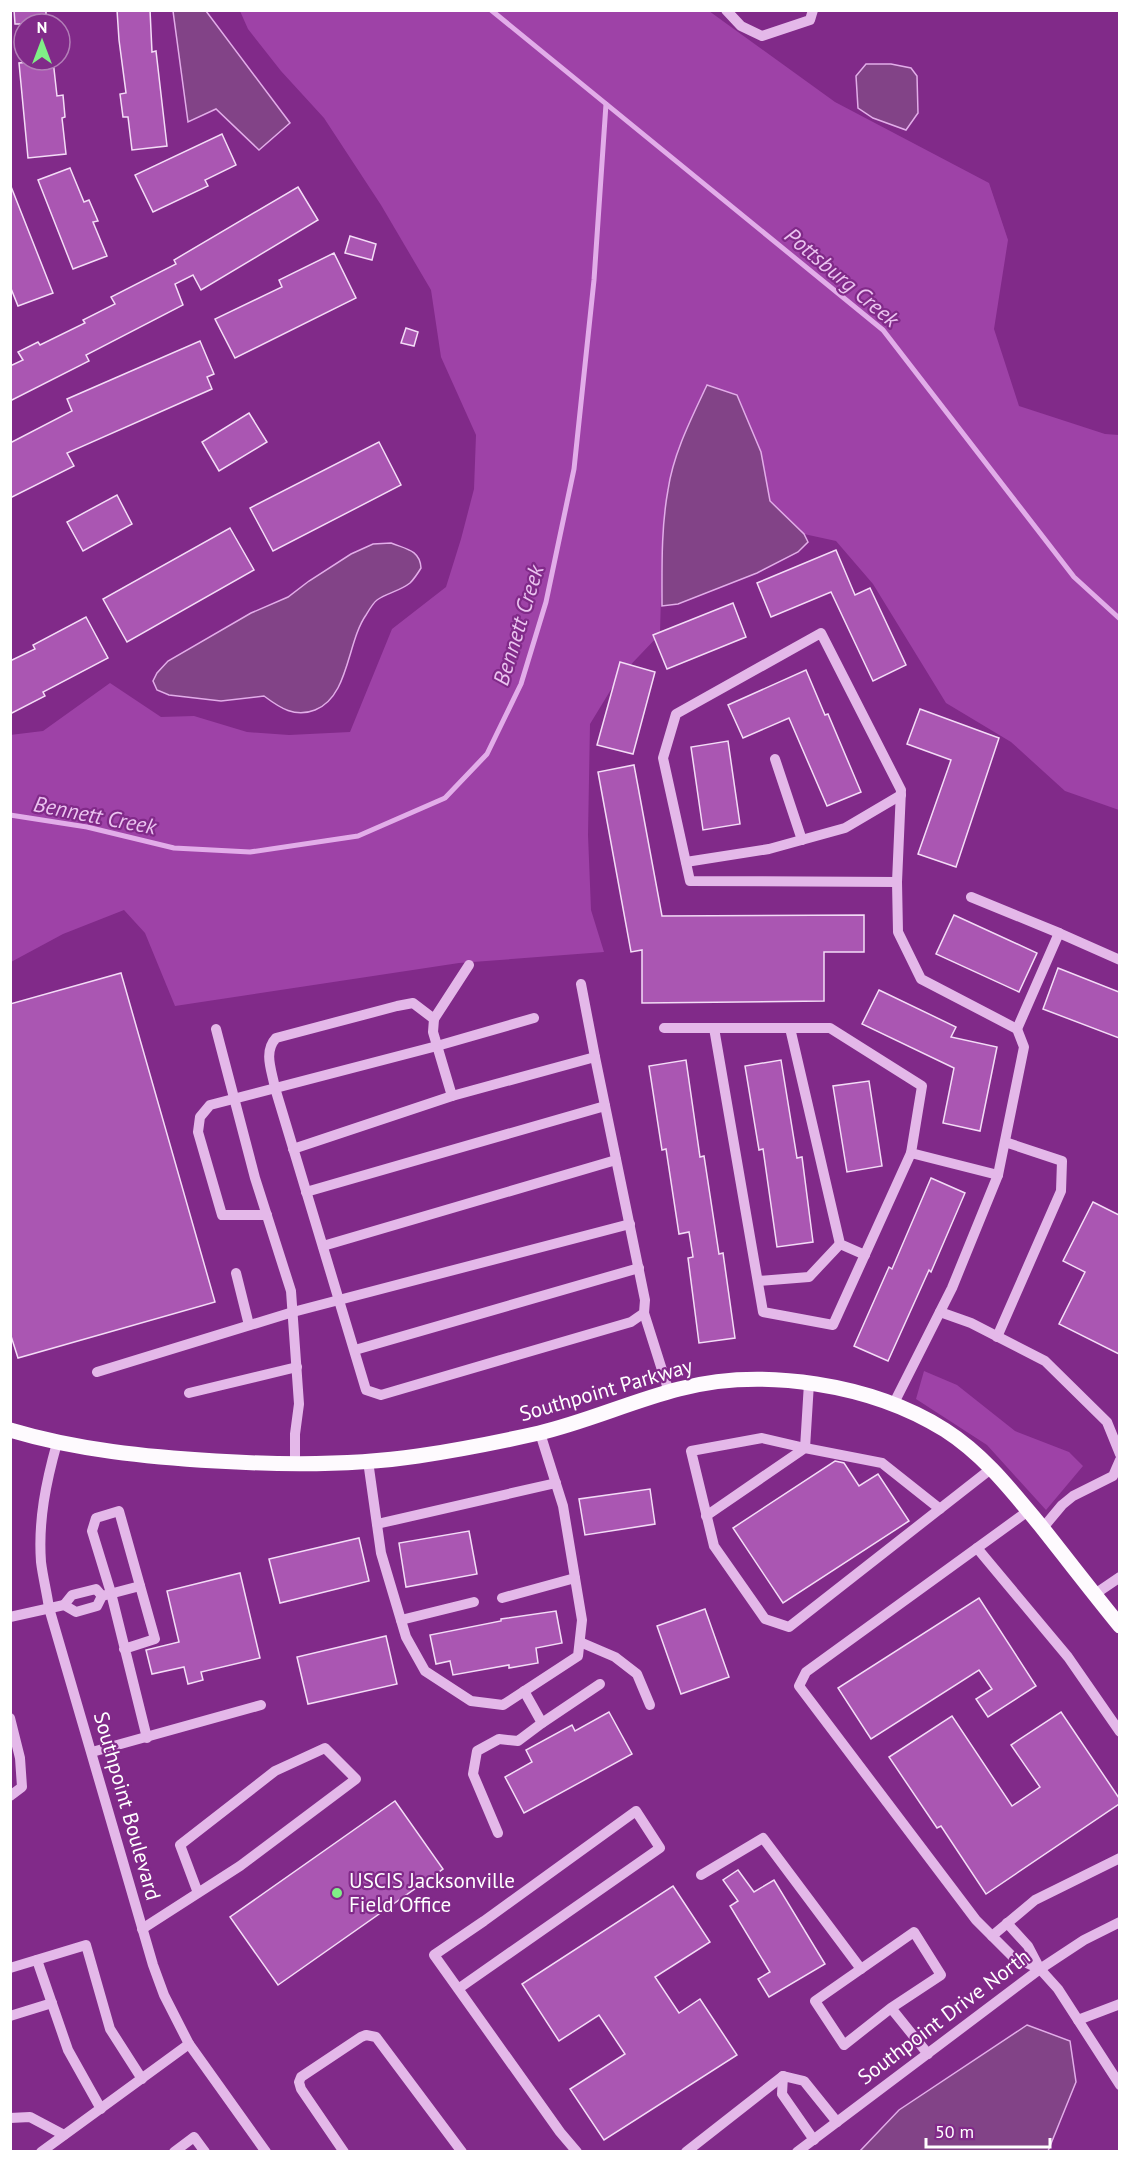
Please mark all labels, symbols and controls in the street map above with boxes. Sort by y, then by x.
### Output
north arrow [12,12,72,72]
text: N [37,17,47,37]
water label: Pottsburg Creek [779,221,906,334]
water label: Bennett Creek [486,561,550,688]
water label: Bennett Creek [31,789,160,841]
street label: Southpoint Parkway [516,1352,696,1427]
street label: Southpoint Boulevard [88,1708,167,1903]
place label: USCIS Jacksonville Field Office [349,1867,515,1918]
marker: USCIS Jacksonville Field Office [330,1886,344,1900]
street label: Southpoint Drive North [852,1943,1035,2090]
scale bar [926,2111,1050,2149]
text: 50 m [935,2120,974,2143]

